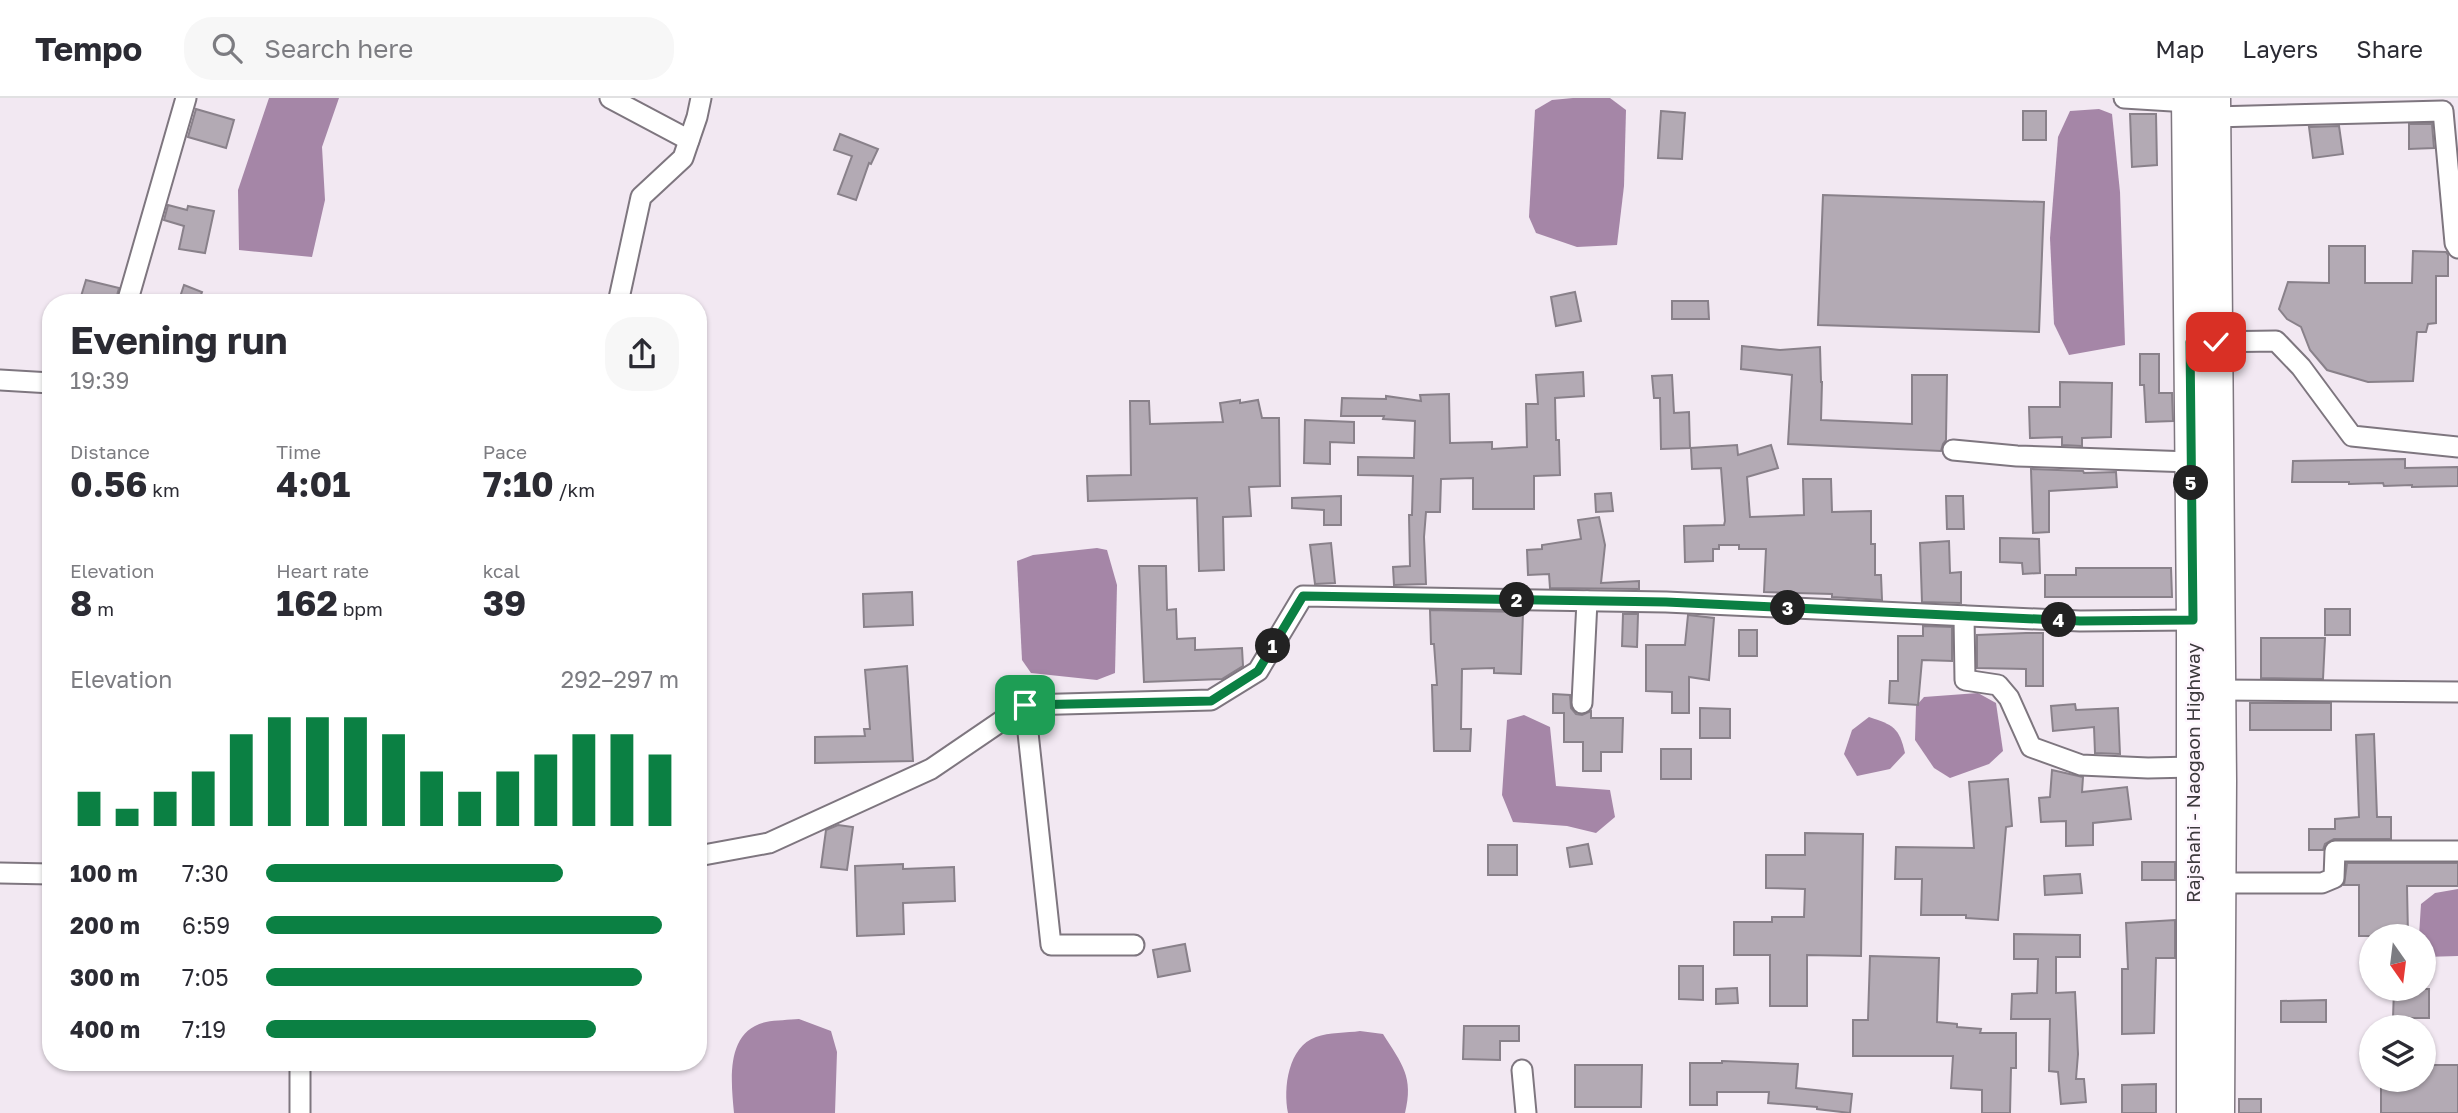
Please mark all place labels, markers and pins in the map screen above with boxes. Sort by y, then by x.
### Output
pin [2186,312,2246,372]
pin: 5 [2174,466,2208,500]
pin: 2 [1500,582,1534,618]
pin: 3 [1770,590,1806,626]
pin: 4 [2042,602,2076,638]
pin: 1 [1256,628,1290,664]
pin [995,675,1055,735]

